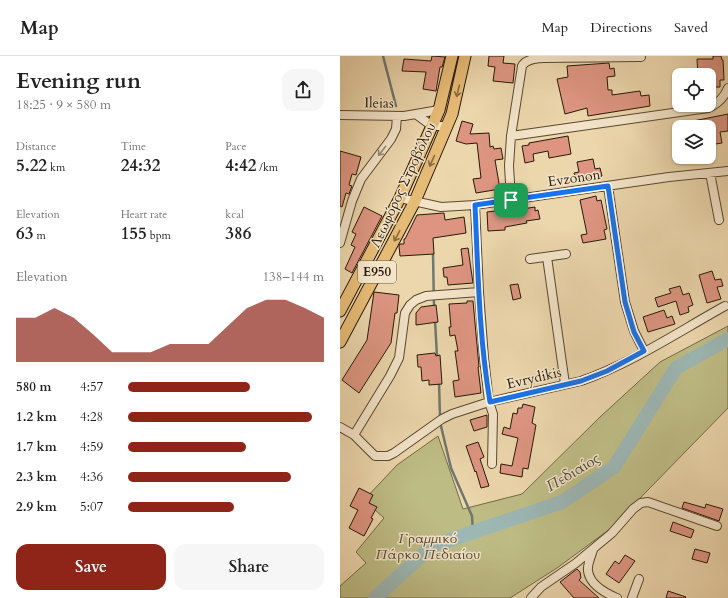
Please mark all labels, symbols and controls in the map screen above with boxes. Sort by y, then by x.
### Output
text: Map [20,15,59,41]
text: Map [542,18,568,37]
text: Directions [590,18,652,37]
text: Saved [674,18,708,37]
text: Evening run [16,66,141,96]
map controls [672,68,716,164]
button: locate [672,68,716,112]
button: share [282,69,324,111]
one-way arrow [454,84,461,97]
street label: Ileias [364,93,394,113]
text: 18:25 · 9 × 580 m [16,96,111,114]
street label: Λεωφόρος Στροβόλου [366,119,440,251]
button: layers [672,120,716,164]
text: Distance [16,139,56,154]
text: Time [121,139,146,154]
text: Pace [225,139,247,154]
one-way arrow [378,145,386,156]
text: 5.22 [16,154,47,177]
text: 24:32 [121,154,160,177]
text: 4:42 [225,154,256,177]
one-way arrow [428,155,435,167]
text: km [47,160,65,175]
text: /km [256,160,278,175]
street label: Evzonon [546,165,602,191]
pin [494,183,528,217]
icon: arrive [500,189,522,211]
text: Elevation [16,207,60,222]
text: Heart rate [121,207,167,222]
text: kcal [225,207,244,222]
text: 63 [16,222,33,245]
text: 155 [121,222,147,245]
text: 386 [225,222,251,245]
text: m [33,228,46,243]
text: bpm [147,228,171,243]
one-way arrow [392,230,400,242]
road number: E950 [358,261,396,283]
text: Elevation [16,268,68,286]
text: 138–144 m [262,268,324,286]
street label: Evrydikis [505,362,564,394]
text: 580 m [16,378,51,396]
text: 4:57 [80,378,103,396]
text: 1.2 km [16,408,57,426]
text: 4:28 [80,408,103,426]
text: 1.7 km [16,438,57,456]
text: 4:59 [80,438,103,456]
water label: Πεδιαίος [542,448,604,496]
text: 2.3 km [16,468,57,486]
text: 4:36 [80,468,103,486]
text: 2.9 km [16,498,57,516]
text: 5:07 [80,498,103,516]
park label: Γραμμικό Πάρκο Πεδιαίου [376,529,480,564]
button: Save [16,544,166,590]
button: Share [174,544,324,590]

